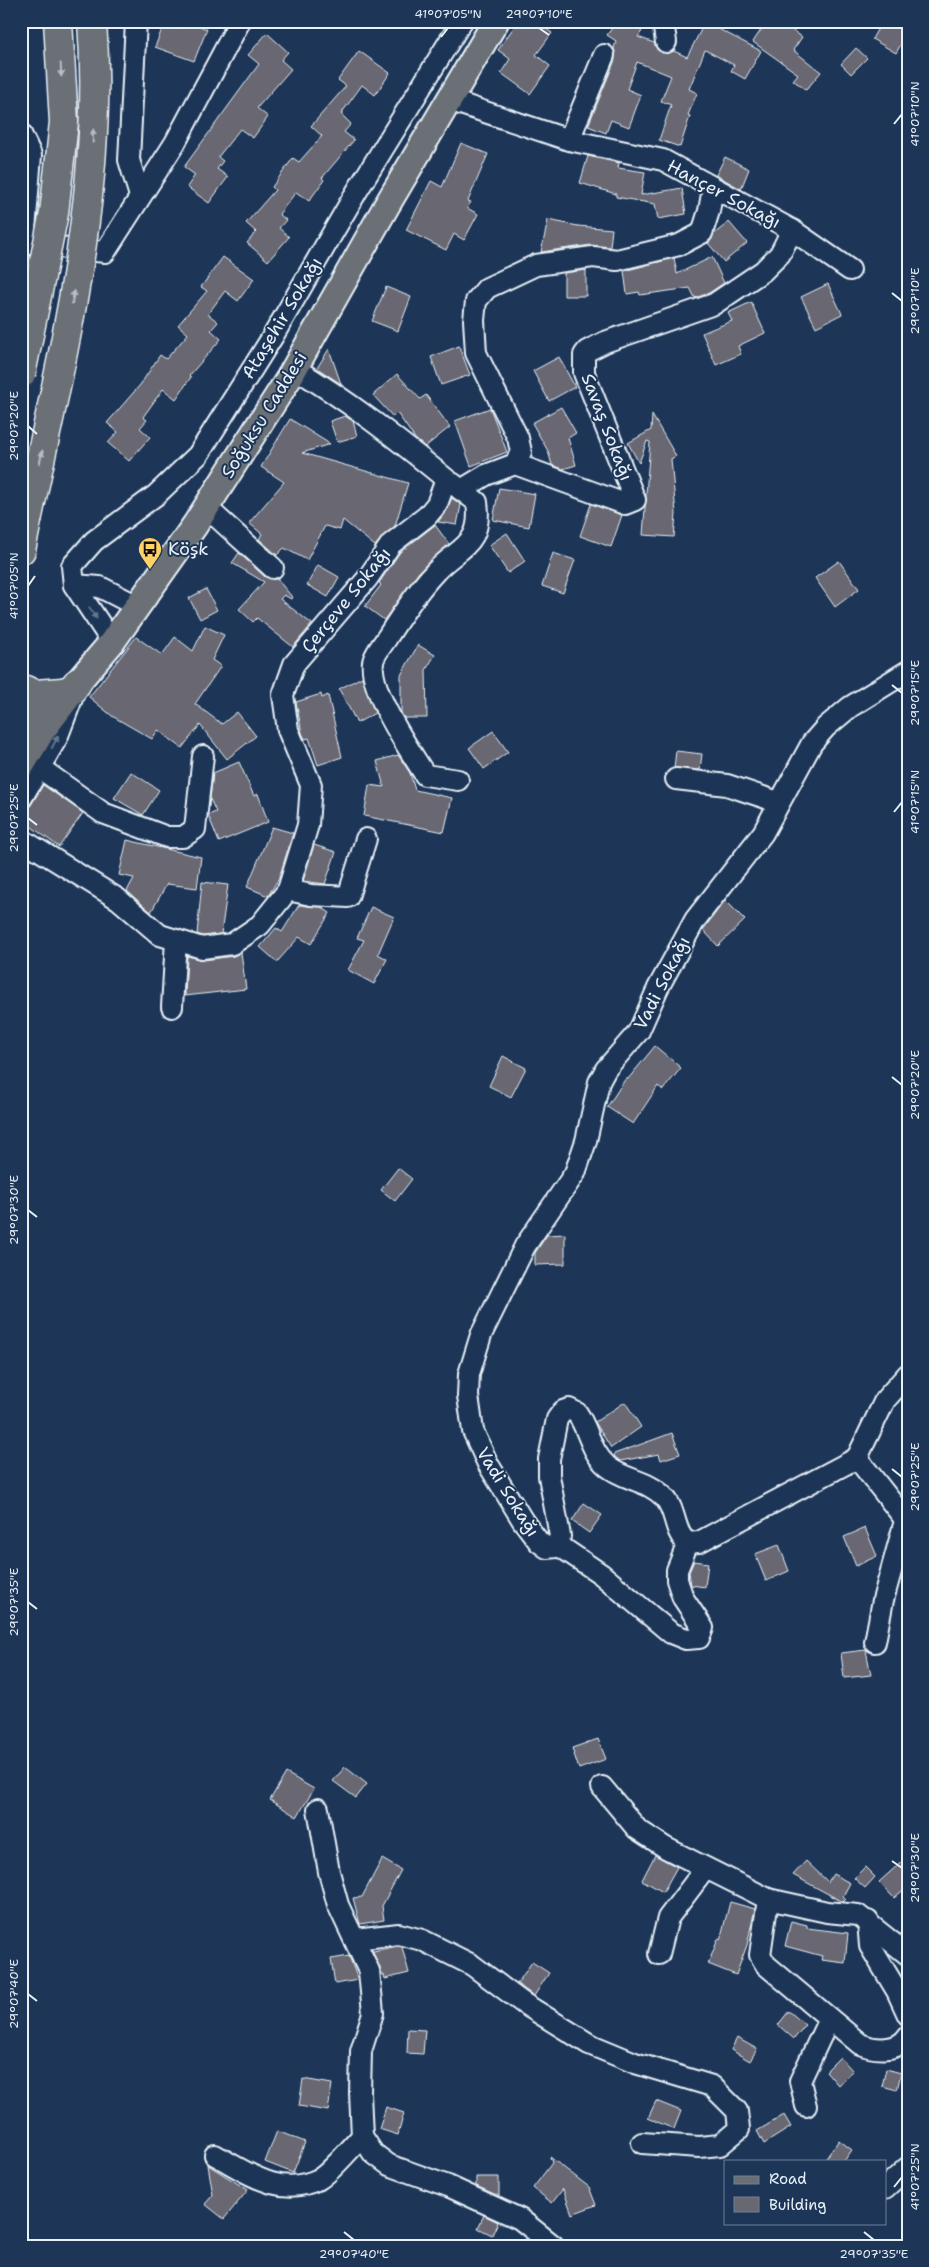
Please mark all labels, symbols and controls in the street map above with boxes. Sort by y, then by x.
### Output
text: 41°07'05"N [414,6,482,22]
text: 29°07'10"E [506,6,572,22]
one-way arrow [57,62,65,78]
text: 41°07'10"N [907,81,923,147]
one-way arrow [90,128,98,144]
street label: Hançer Sokağı [663,154,785,234]
street label: Ataşehir Sokağı [236,253,328,383]
text: 29°07'10"E [907,268,923,334]
one-way arrow [69,289,77,305]
street label: Soğuksu Caddesi [215,347,313,483]
street label: Savaş Sokağı [576,370,638,484]
text: 29°07'20"E [6,391,22,461]
one-way arrow [37,449,45,464]
bus stop icon: Köşk [137,536,163,570]
place label: Köşk [168,537,209,561]
street label: Çerçeve Sokağı [296,542,396,658]
text: 41°07'05"N [6,552,22,620]
one-way arrow [88,607,98,620]
text: 29°07'15"E [907,660,923,726]
one-way arrow [51,735,59,749]
text: 41°07'15"N [907,770,923,834]
text: 29°07'25"E [6,784,22,852]
street label: Vadi Sokağı [628,932,696,1034]
text: 29°07'20"E [907,1050,923,1120]
text: 29°07'30"E [6,1175,22,1245]
street label: Vadi Sokağı [471,1443,545,1541]
text: 29°07'25"E [907,1443,923,1511]
text: 29°07'35"E [6,1568,22,1636]
text: 29°07'30"E [907,1833,923,1903]
text: 29°07'40"E [6,1959,22,2029]
text: 41°07'25"N [907,2143,923,2211]
legend [724,2160,886,2224]
text: Road [769,2169,807,2189]
text: Building [769,2195,826,2215]
text: 29°07'40"E [319,2246,389,2262]
text: 29°07'35"E [840,2246,908,2262]

